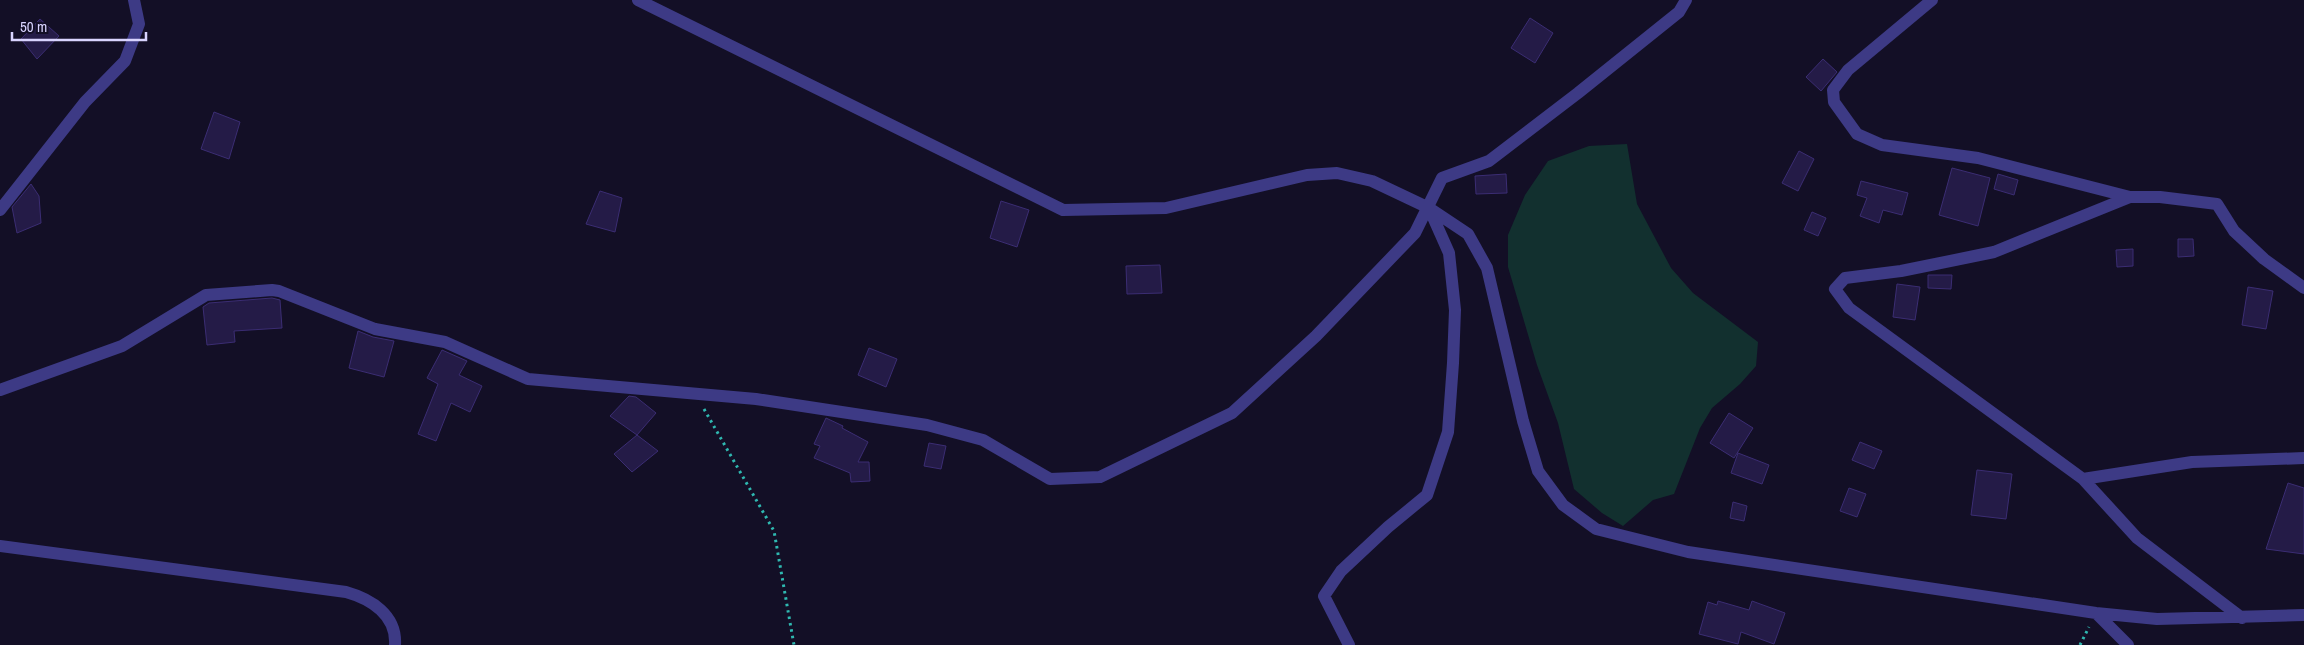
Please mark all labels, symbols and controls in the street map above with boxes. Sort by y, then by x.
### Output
scale bar [12,10,146,42]
text: 50 m [20,16,47,37]

